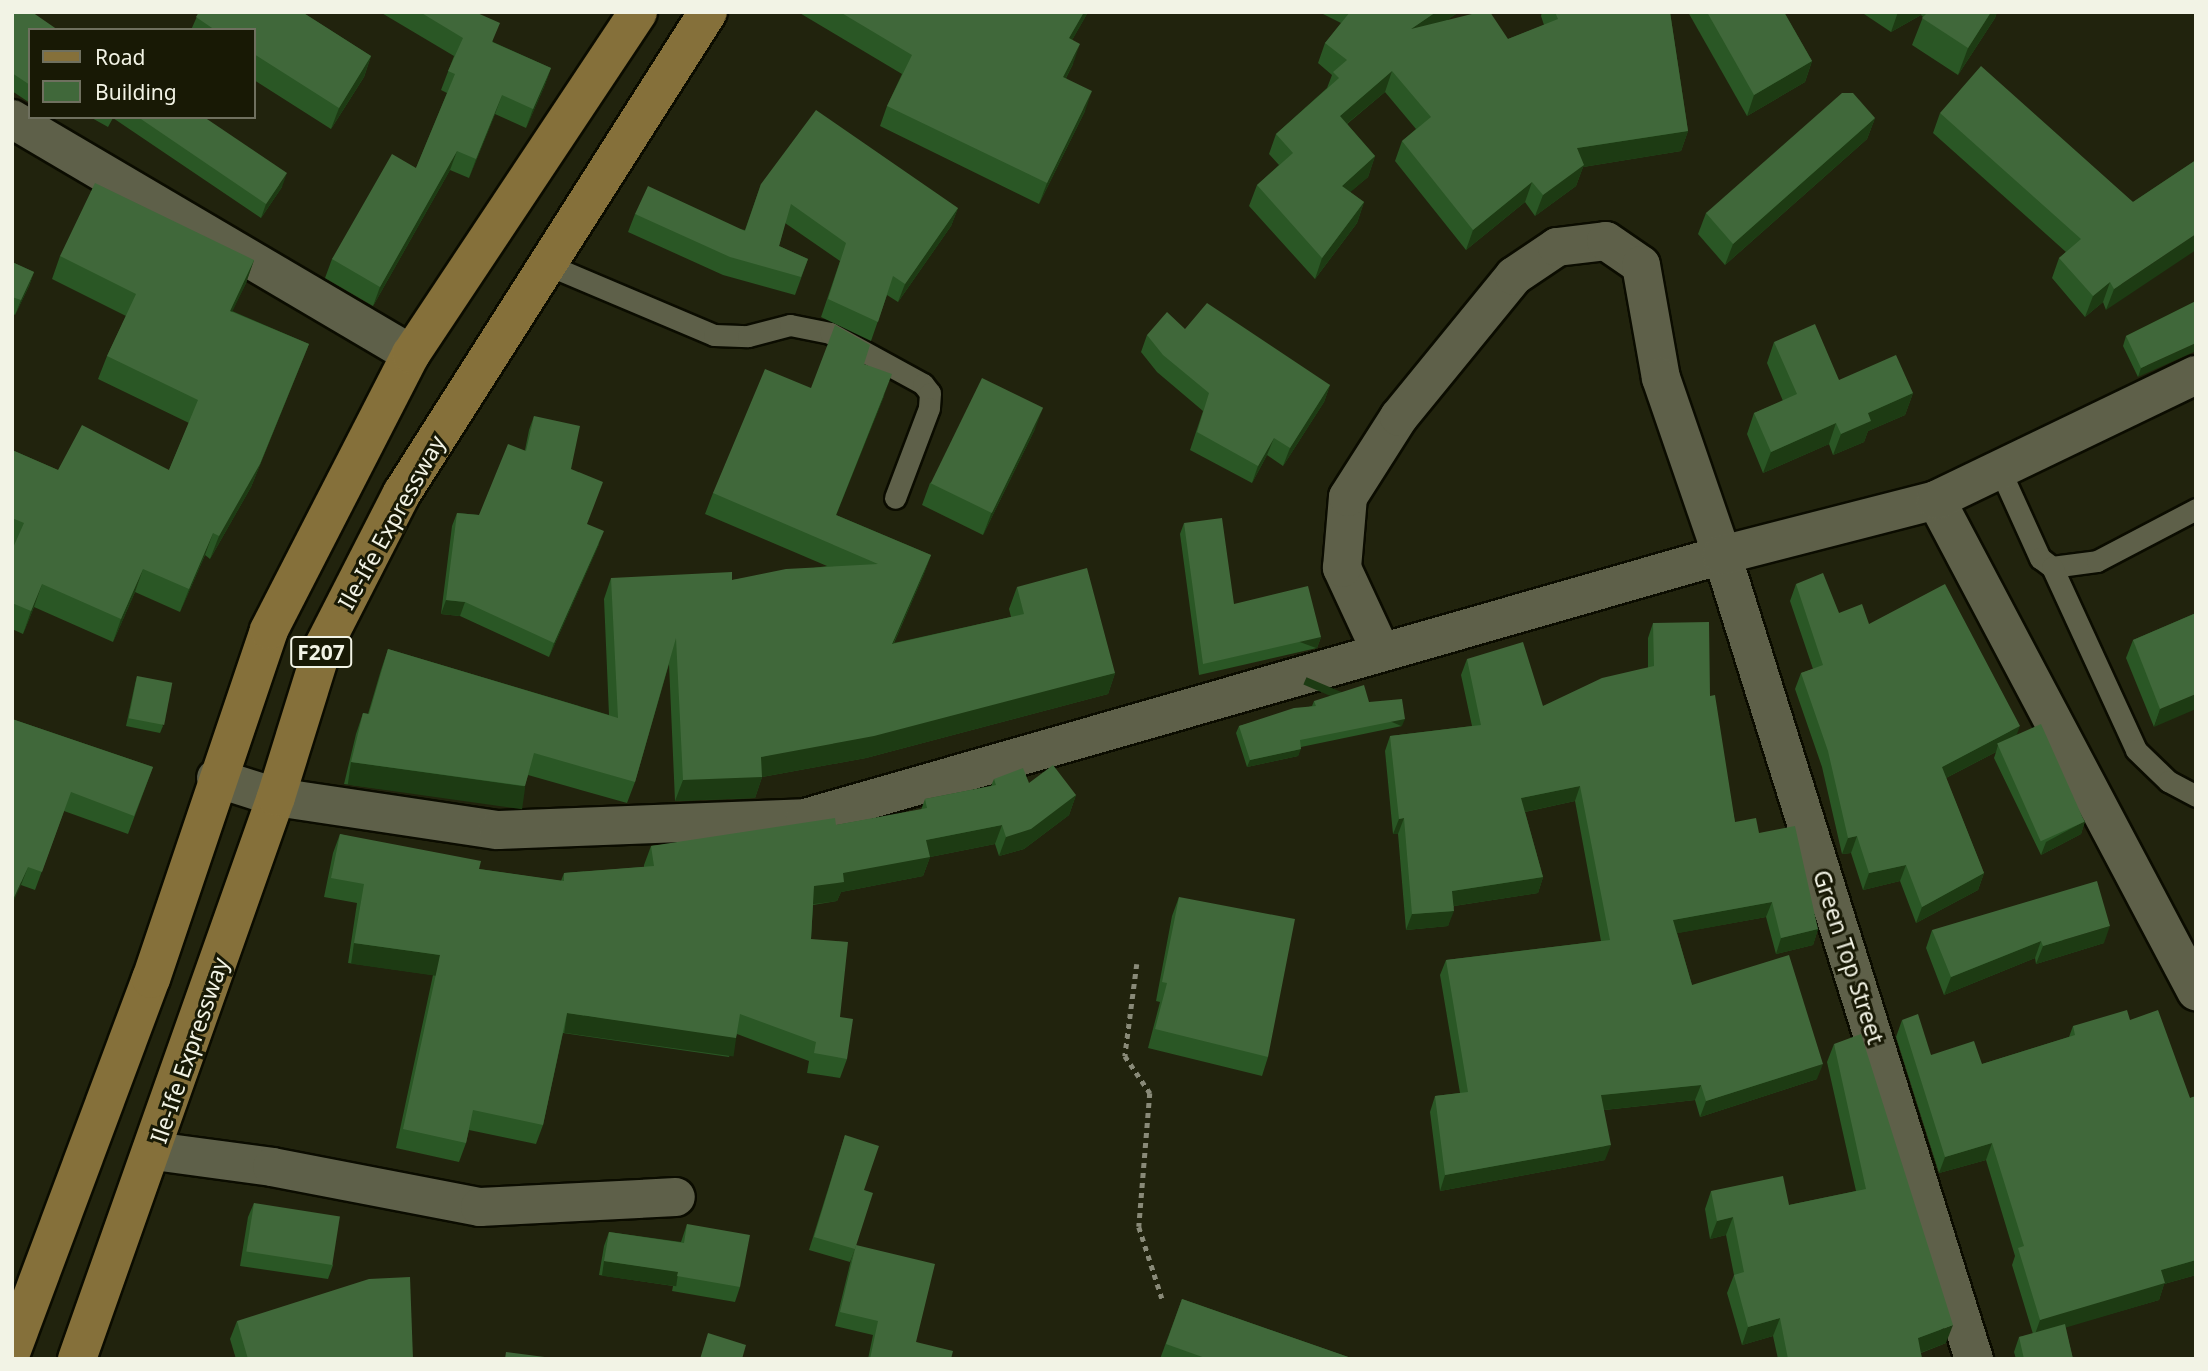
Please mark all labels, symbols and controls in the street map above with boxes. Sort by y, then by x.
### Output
legend [28,28,256,119]
text: Road [95,43,145,71]
text: Building [95,78,177,106]
street label: Ile-Ife Expressway [332,430,450,614]
road number: F207 [290,634,352,670]
street label: Green Top Street [1808,866,1890,1048]
street label: Ile-Ife Expressway [144,953,234,1147]

